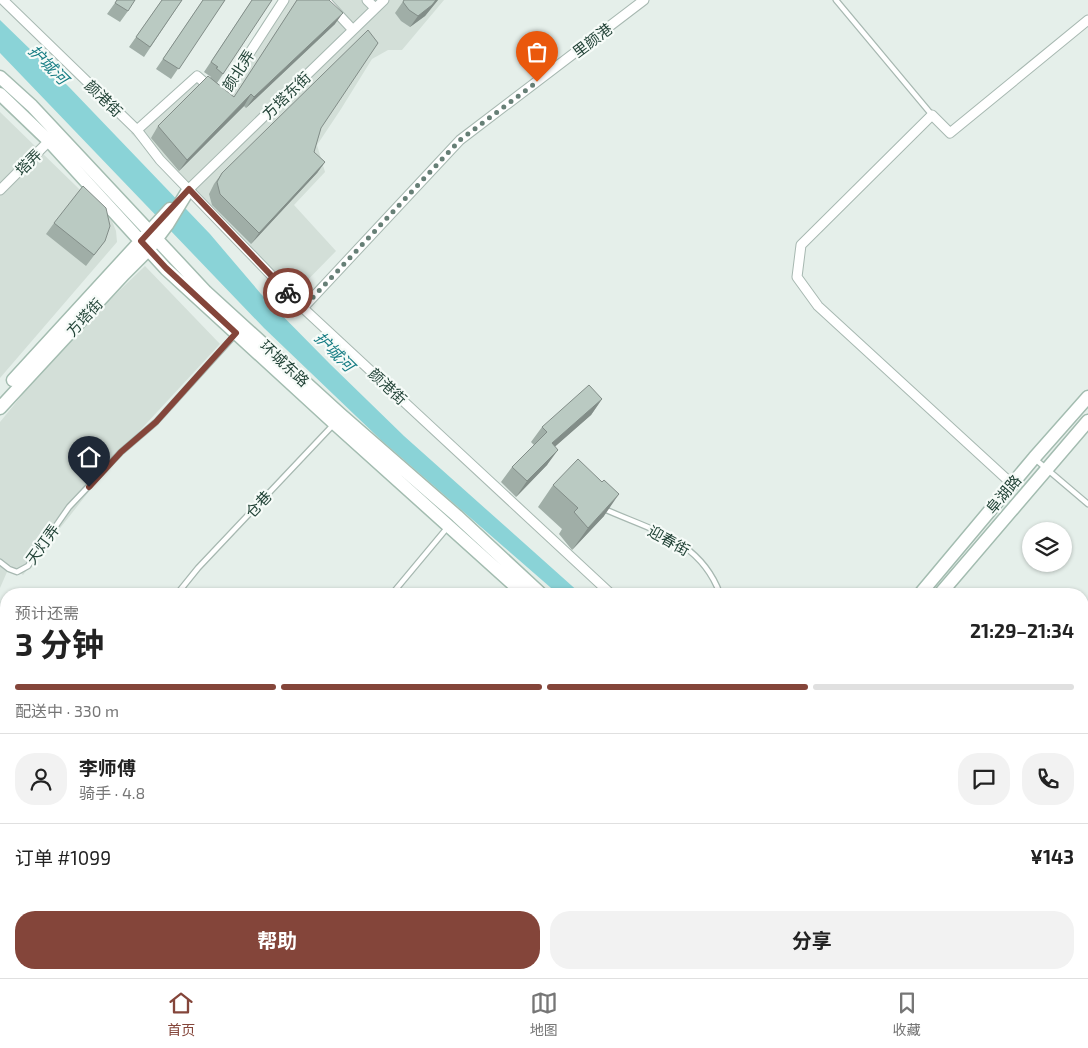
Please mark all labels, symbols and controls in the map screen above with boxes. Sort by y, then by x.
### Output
street label: 里颜港 [569,19,615,61]
pin [516,31,558,82]
icon: bag [523,38,551,66]
water label: 护城河 [25,40,75,90]
street label: 颜北弄 [218,46,258,94]
street label: 方塔东街 [258,68,314,122]
street label: 颜港街 [82,76,126,120]
street label: 塔弄 [11,145,45,179]
courier [263,268,313,318]
icon: bike [274,279,302,307]
street label: 方塔街 [62,294,106,340]
water label: 护城河 [311,327,361,377]
street label: 环城东路 [257,336,313,390]
street label: 颜港街 [365,364,411,408]
pin [68,436,110,487]
icon: home [75,443,103,471]
street label: 阜湖路 [982,471,1024,517]
street label: 仓巷 [241,487,275,521]
street label: 天灯弄 [21,521,63,567]
street label: 迎春街 [645,521,693,559]
map controls [1022,522,1072,572]
button: layers [1022,522,1072,572]
text: 预计还需 [15,603,79,622]
text: 21:29–21:34 [970,619,1074,642]
text: 3 分钟 [15,624,104,662]
text: 配送中 · 330 m [15,701,119,720]
button: person [15,753,67,805]
button: chat [958,753,1010,805]
button: phone [1022,753,1074,805]
text: 李师傅 [79,756,136,779]
text: 骑手 · 4.8 [79,783,145,802]
text: ¥143 [1030,845,1074,868]
text: 订单 #1099 [15,846,111,869]
button: 帮助 [15,911,540,969]
button: 分享 [550,911,1074,969]
tab: 首页 [167,989,195,1039]
tab: 地图 [530,989,558,1039]
tab: 收藏 [893,989,921,1039]

